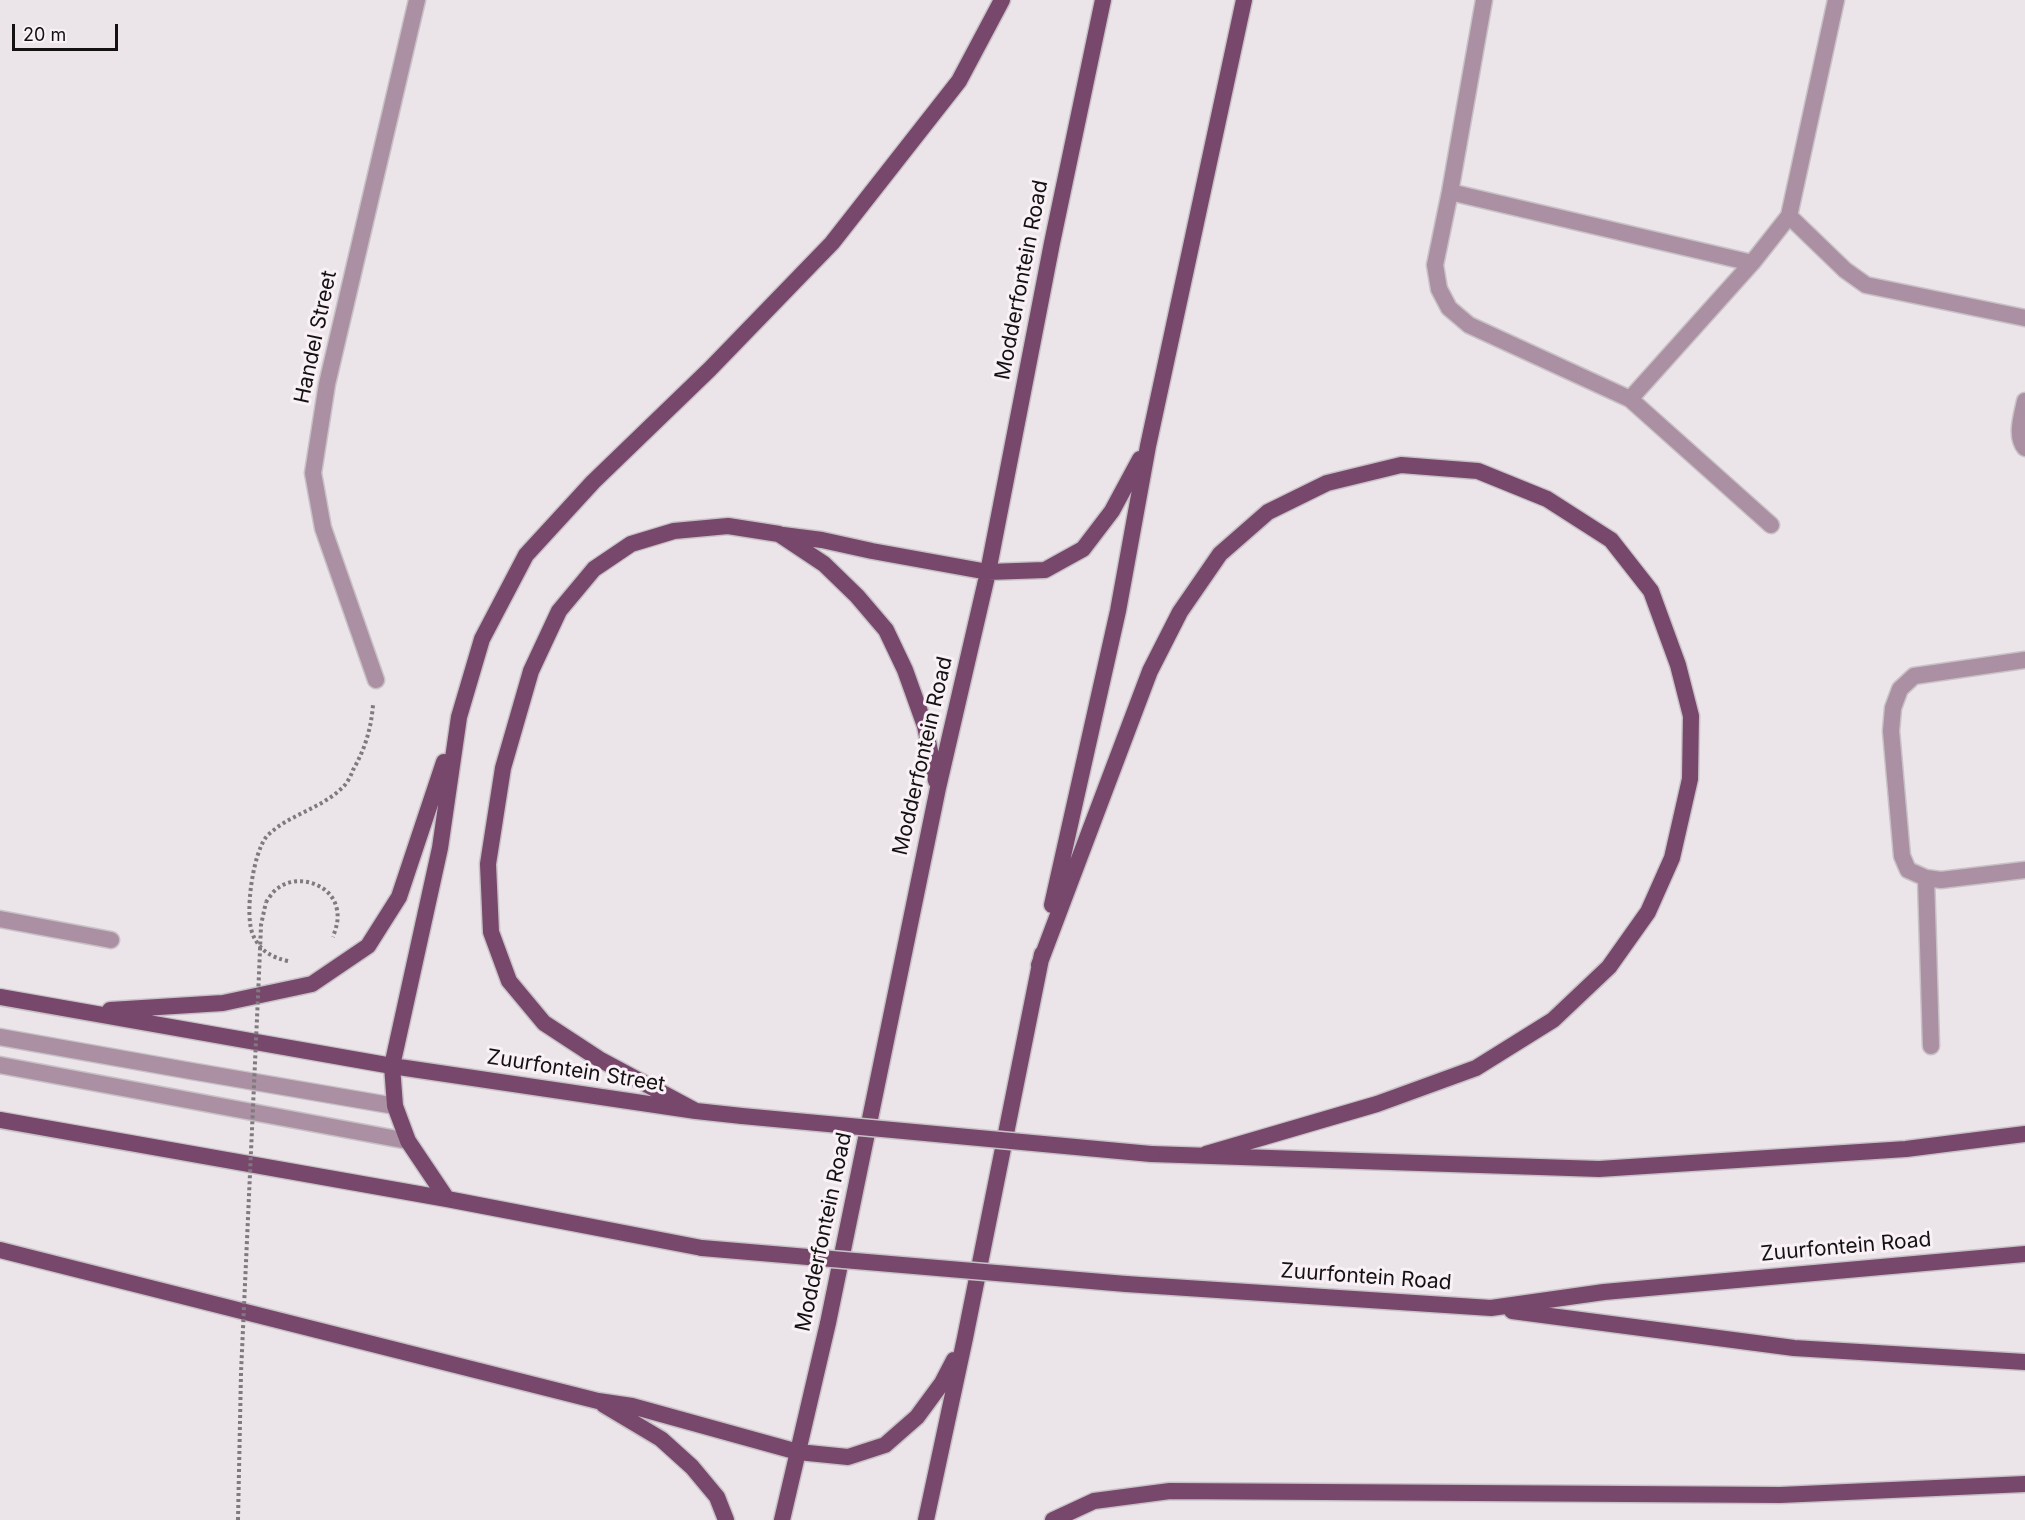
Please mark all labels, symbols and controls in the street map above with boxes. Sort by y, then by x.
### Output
scale bar [15,12,122,50]
text: 20 m [23,24,66,45]
street label: Modderfontein Road [990,178,1054,382]
street label: Handel Street [290,268,342,406]
street label: Modderfontein Road [888,654,958,858]
street label: Zuurfontein Street [485,1044,667,1098]
street label: Modderfontein Road [791,1130,857,1334]
street label: Zuurfontein Road [1760,1227,1932,1267]
street label: Zuurfontein Road [1280,1258,1452,1296]

